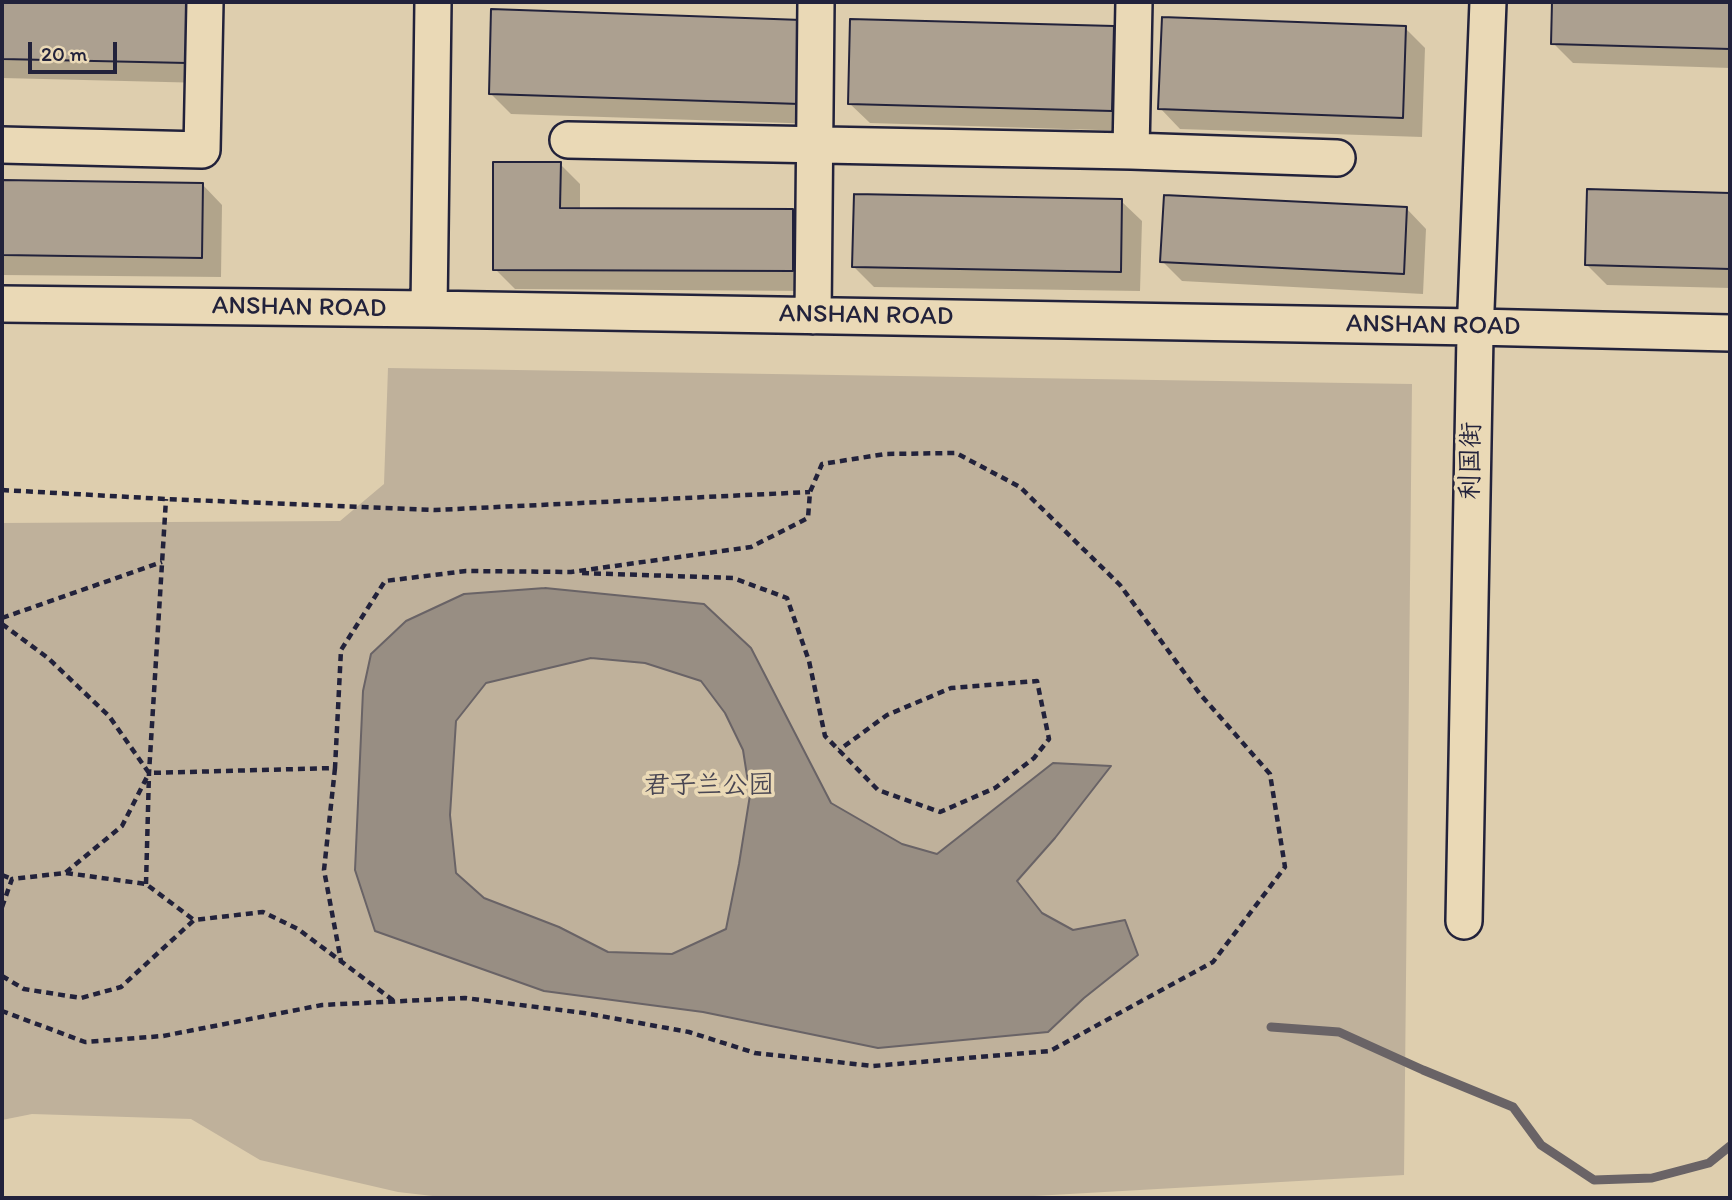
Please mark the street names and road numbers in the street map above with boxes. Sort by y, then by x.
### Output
street label: ANSHAN ROAD [211,291,387,325]
street label: ANSHAN ROAD [778,299,954,333]
street label: ANSHAN ROAD [1345,309,1521,343]
street label: 利国街 [1456,422,1488,500]

